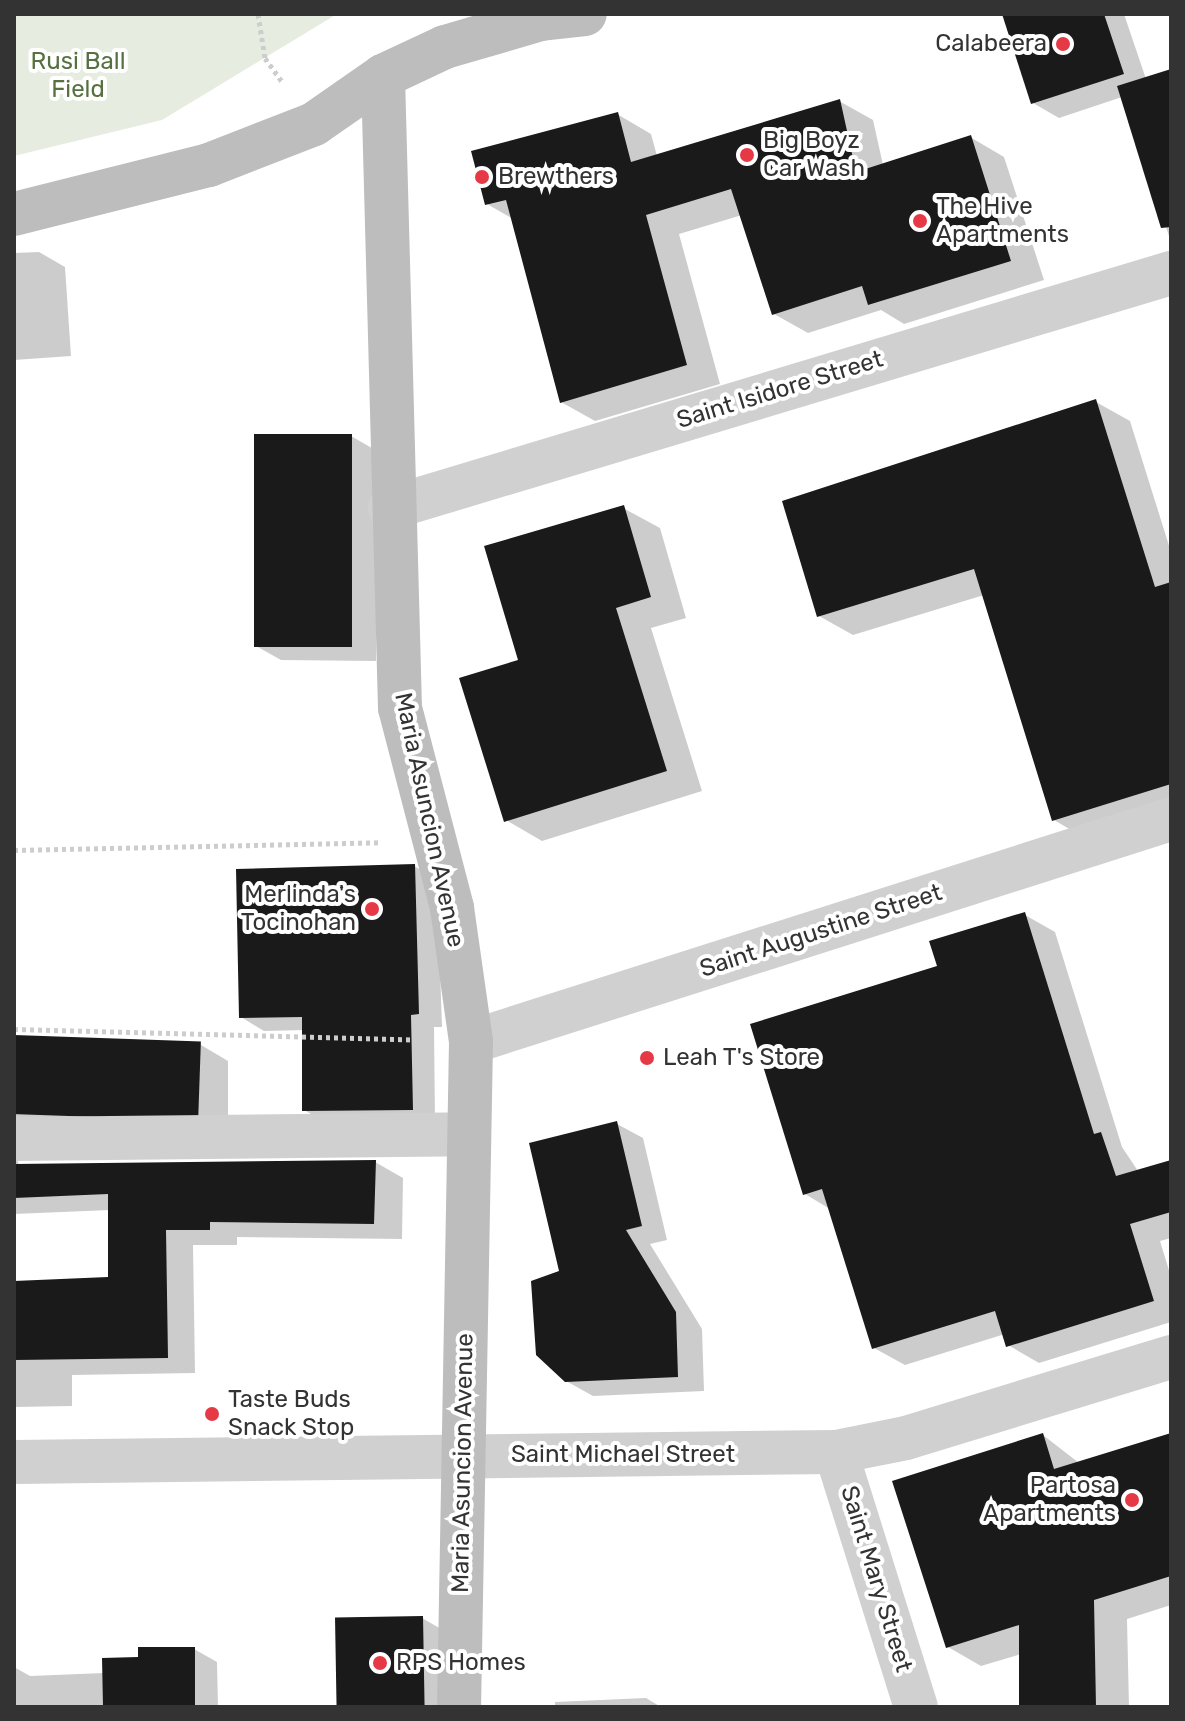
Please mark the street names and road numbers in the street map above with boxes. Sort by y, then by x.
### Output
street label: Saint Isidore Street [674,345,886,435]
street label: Maria Asuncion Avenue [388,689,470,951]
street label: Saint Augustine Street [696,878,946,984]
street label: Maria Asuncion Avenue [446,1332,480,1594]
street label: Saint Michael Street [511,1441,735,1469]
street label: Saint Mary Street [834,1482,918,1676]

